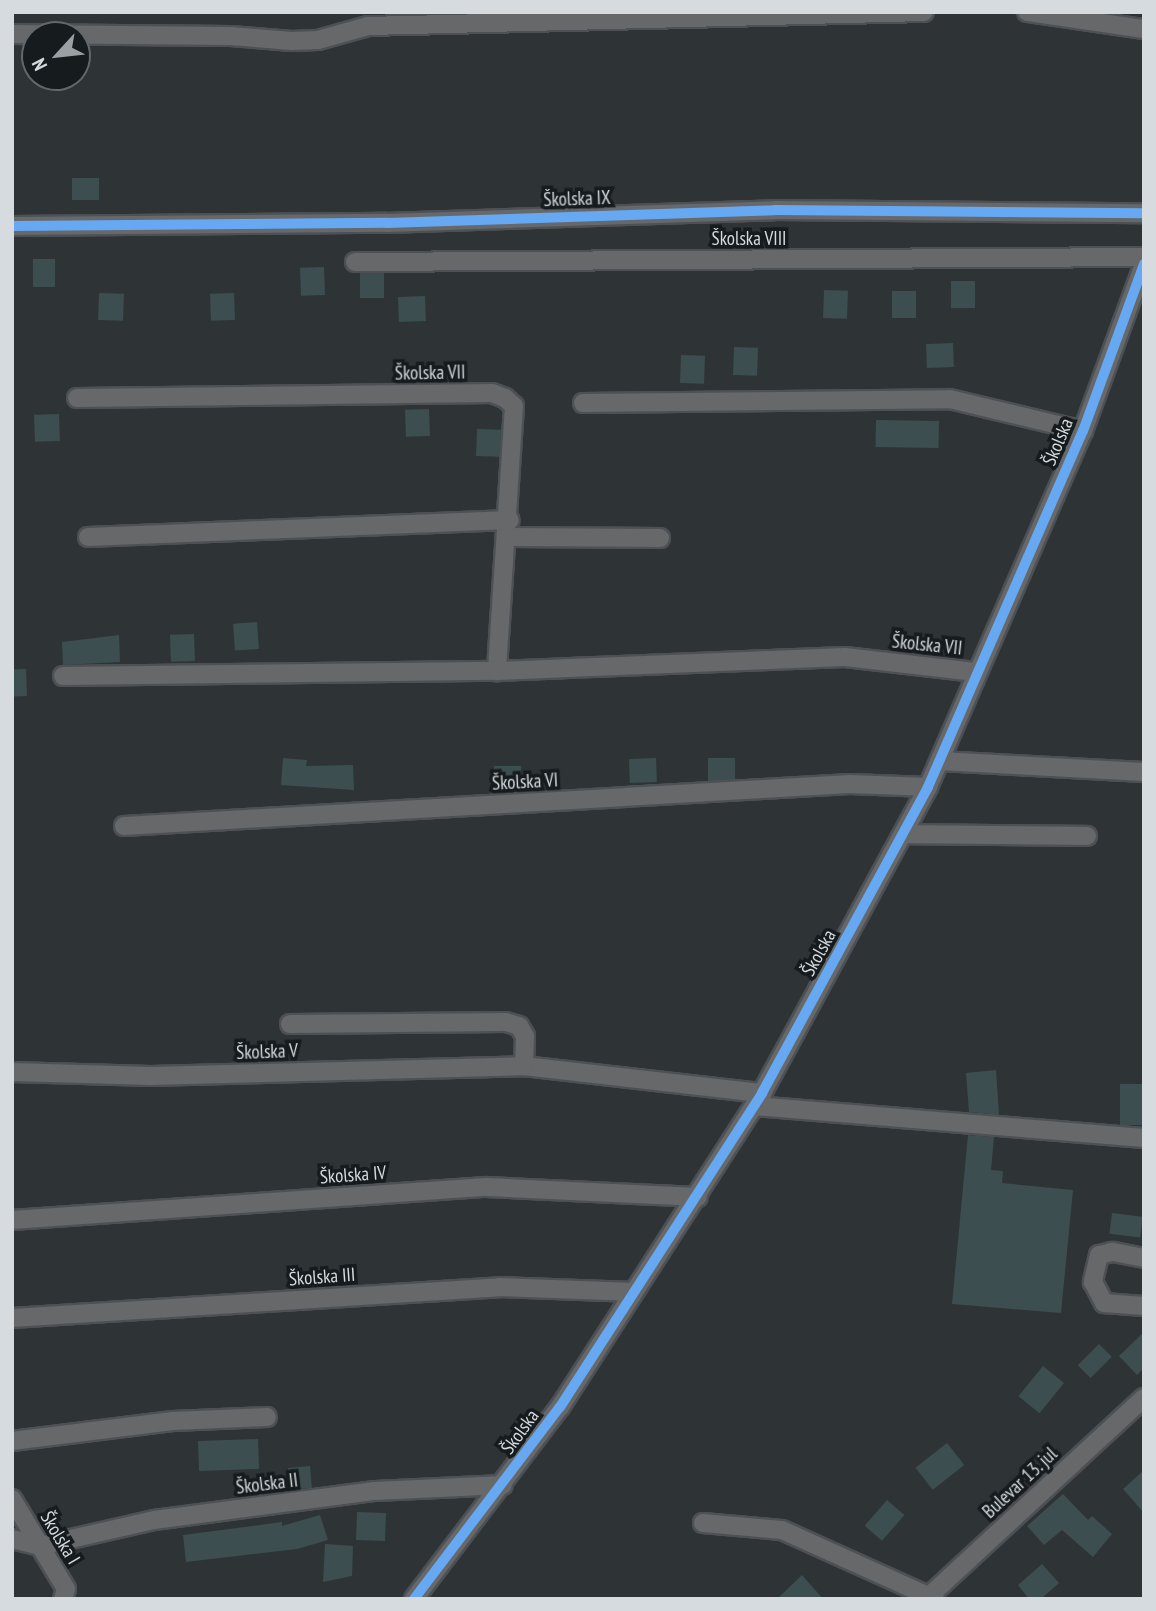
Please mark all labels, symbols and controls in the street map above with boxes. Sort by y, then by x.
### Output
north arrow [21,21,91,91]
text: N [26,55,52,75]
street label: Školska IX [543,186,611,212]
street label: Školska VIII [711,228,787,250]
street label: Školska VII [394,361,466,385]
street label: Školska [1038,415,1078,469]
street label: Školska VII [890,630,964,660]
street label: Školska VI [491,769,559,795]
street label: Školska [797,926,841,980]
street label: Školska V [236,1040,298,1064]
street label: Školska IV [319,1161,387,1189]
street label: Školska III [288,1263,356,1291]
street label: Školska [496,1405,544,1459]
street label: Bulevar 13. jul [978,1442,1062,1524]
street label: Školska II [235,1469,299,1499]
street label: Školska I [35,1507,85,1569]

